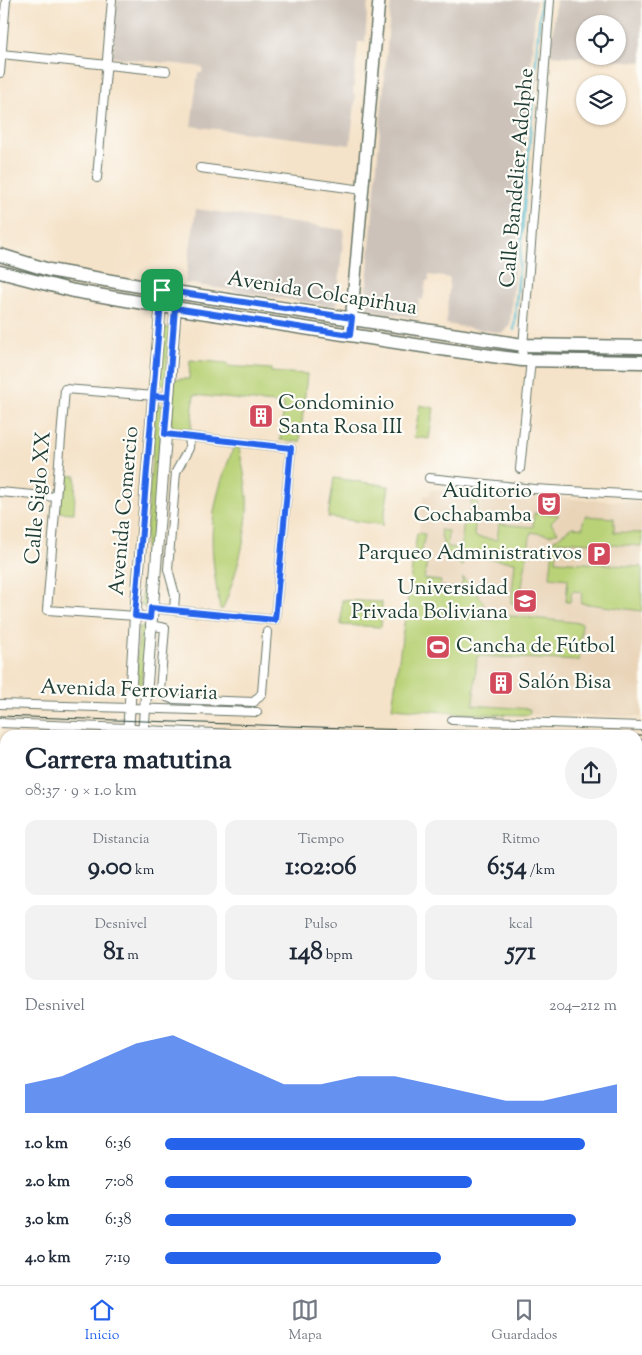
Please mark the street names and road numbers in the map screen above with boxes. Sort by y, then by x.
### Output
street label: Calle Bandelier Adolphe [493,67,543,289]
street label: Avenida Colcapirhua [225,264,419,324]
street label: Avenida Comercio [103,425,147,597]
street label: Calle Siglo XX [18,430,60,566]
street label: Avenida Ferroviaria [40,673,219,709]

